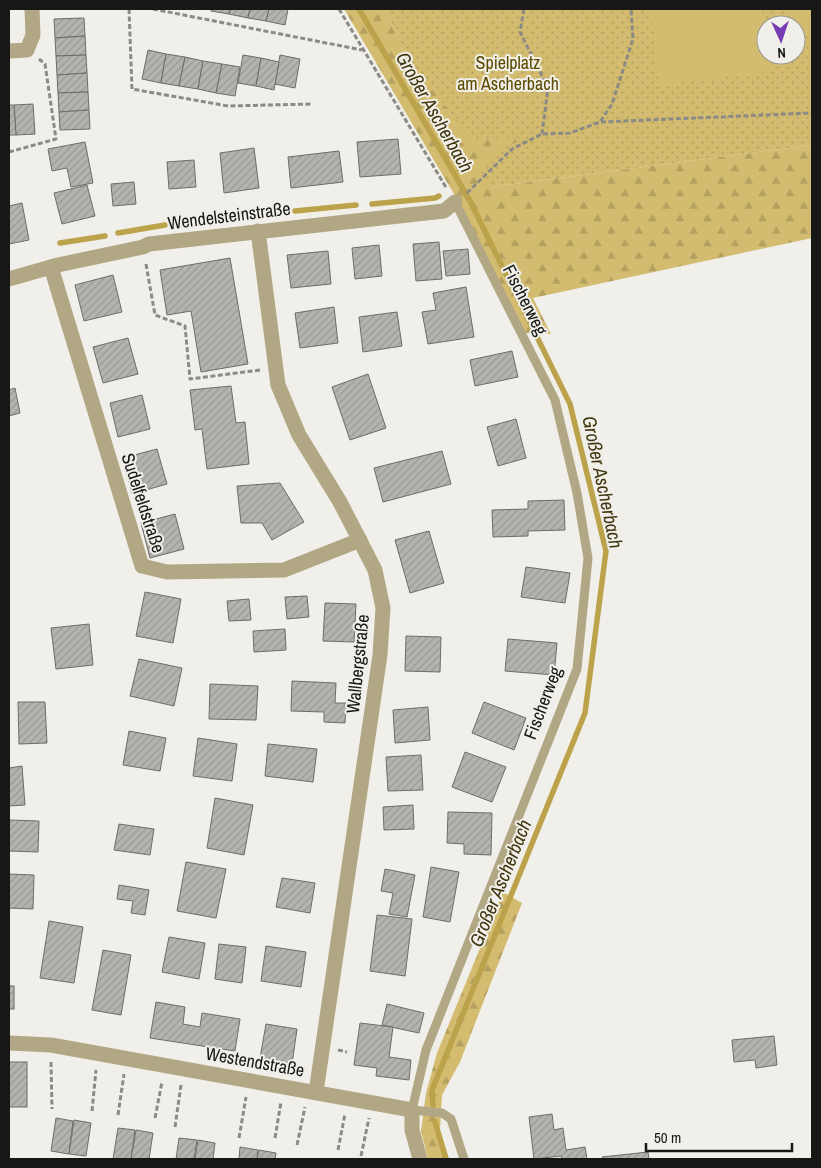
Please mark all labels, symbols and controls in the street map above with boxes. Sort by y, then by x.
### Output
north arrow [756,15,806,65]
text: N [777,44,786,62]
water label: Großer Ascherbach [390,47,480,177]
park label: Spielplatz am Ascherbach [457,50,559,96]
street label: Wendelsteinstraße [166,196,292,235]
street label: Fischerweg [497,260,554,340]
water label: Großer Ascherbach [576,413,630,551]
street label: Sudelfeldstraße [116,450,171,556]
street label: Wallbergstraße [340,613,375,715]
street label: Fischerweg [517,662,568,743]
water label: Großer Ascherbach [463,816,537,950]
street label: Westendstraße [204,1041,306,1082]
scale bar [646,1120,792,1152]
text: 50 m [654,1127,681,1148]

